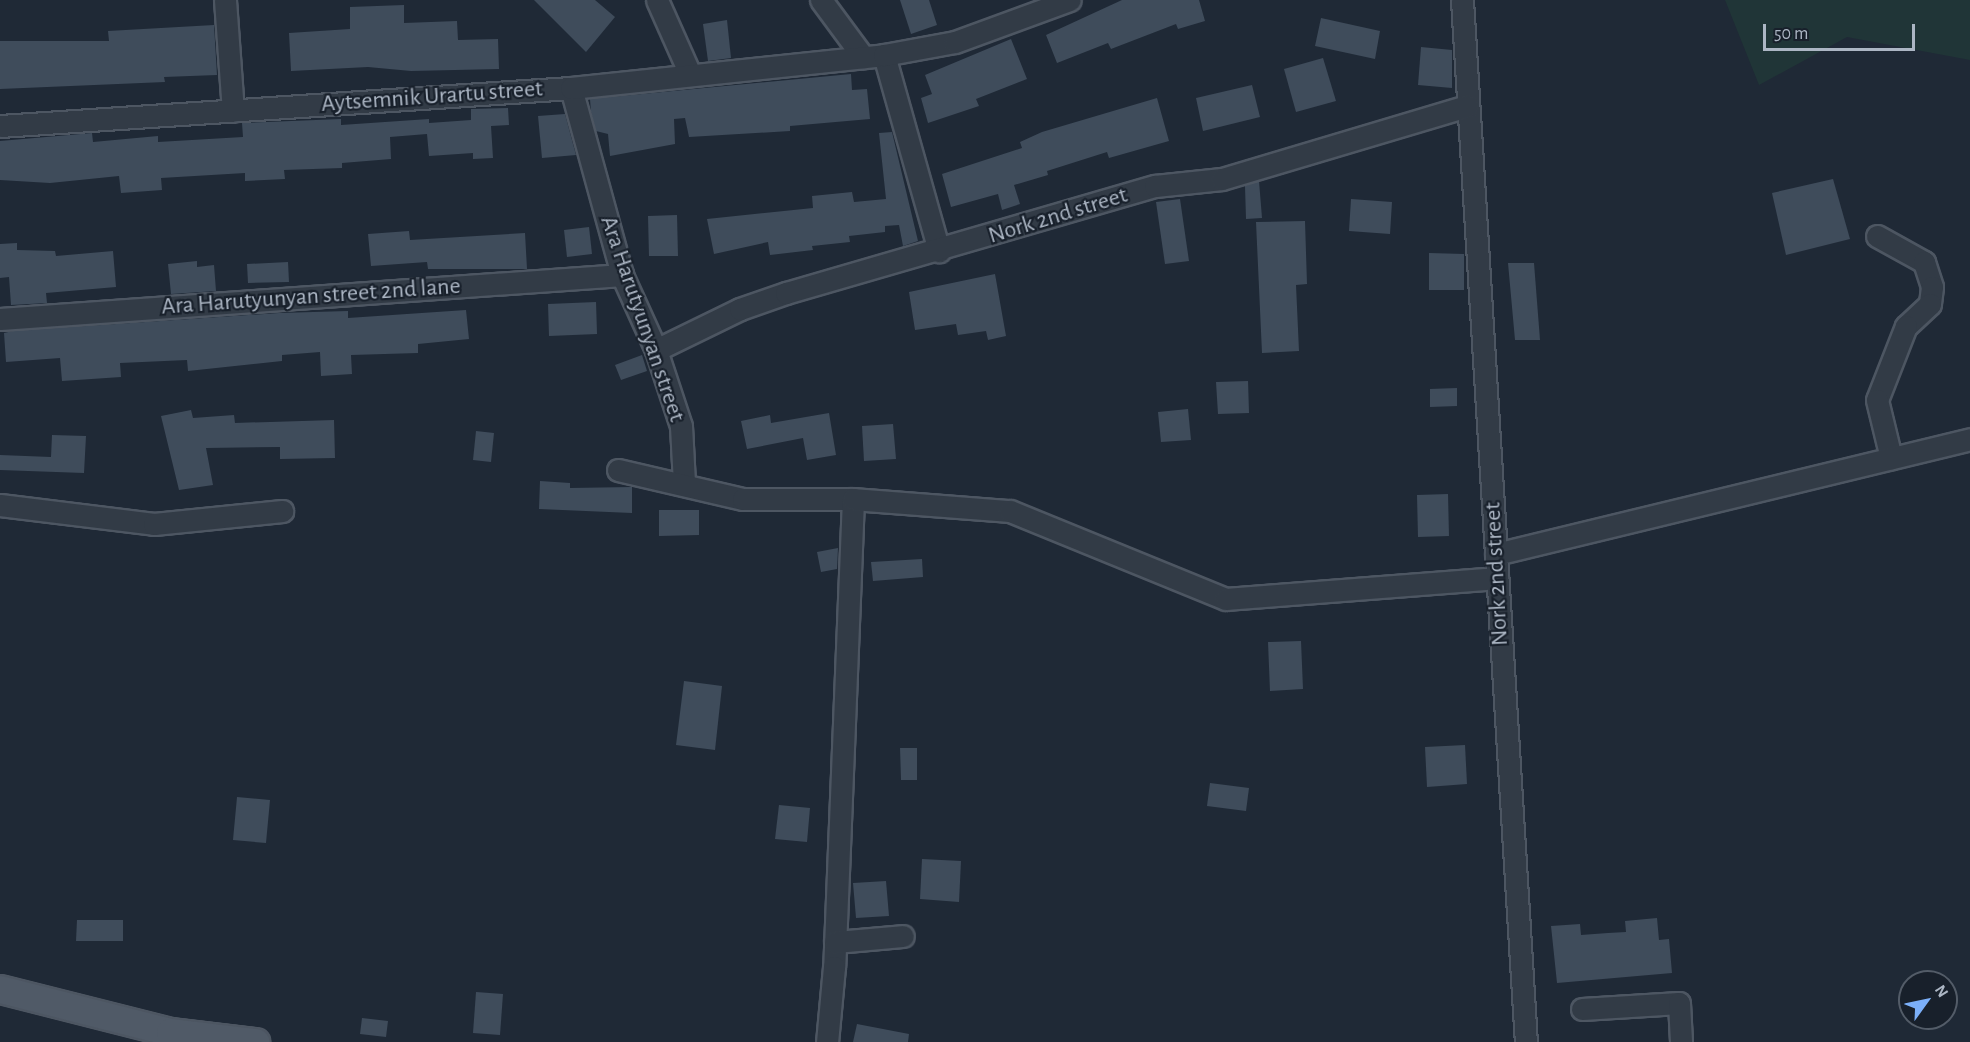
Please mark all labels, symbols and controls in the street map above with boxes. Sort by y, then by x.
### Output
scale bar [1766,12,1918,50]
text: 50 m [1774,25,1808,43]
street label: Aytsemnik Urartu street [320,75,544,119]
street label: Nork 2nd street [985,181,1131,251]
street label: Ara Harutyunyan street [593,212,691,426]
street label: Ara Harutyunyan street 2nd lane [160,272,462,322]
street label: Nork 2nd street [1479,501,1515,647]
north arrow [1898,970,1958,1030]
text: N [1932,982,1951,1000]

